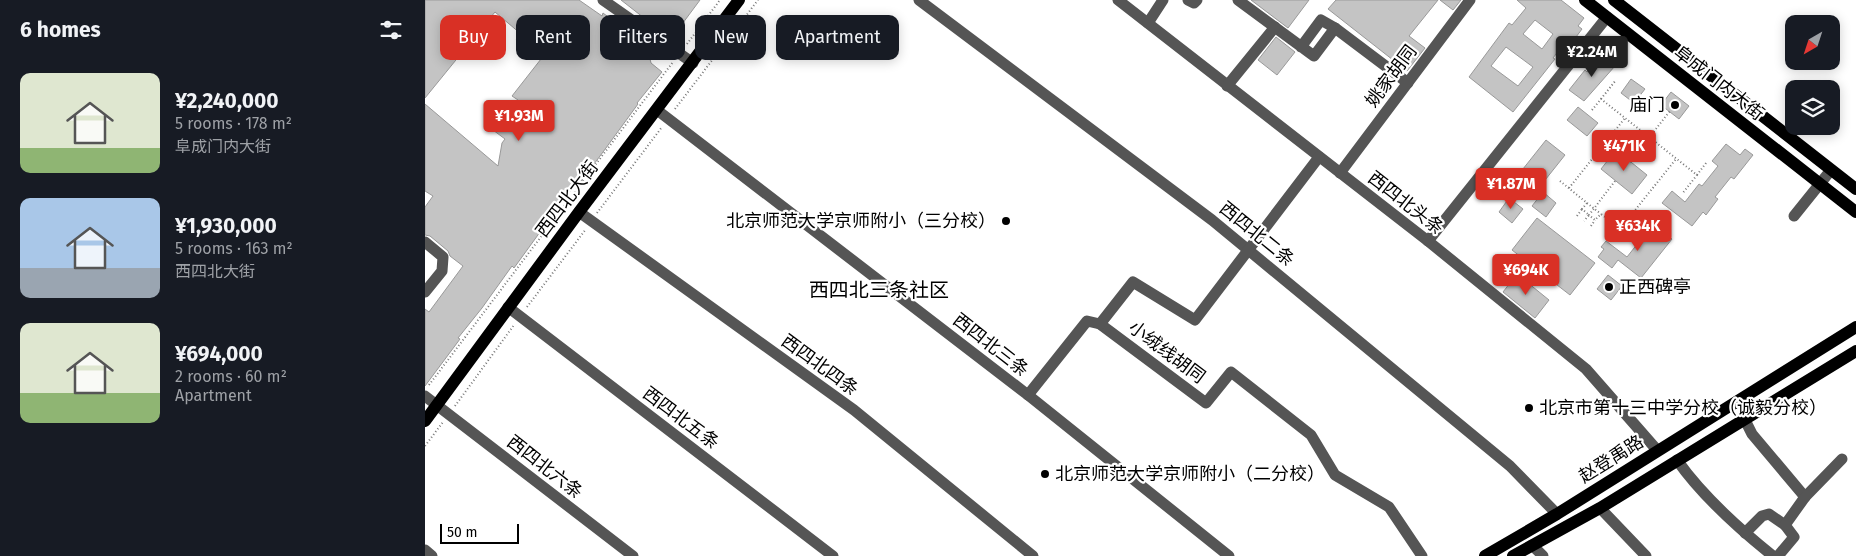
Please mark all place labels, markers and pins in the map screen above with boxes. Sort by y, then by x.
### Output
pin: ¥2.24M [1551,36,1633,78]
place label: 庙门 [1629,94,1665,116]
marker: 庙门 [1669,99,1681,111]
pin: ¥1.93M [478,100,560,142]
pin: ¥471K [1589,130,1659,172]
pin: ¥1.87M [1470,168,1552,210]
place label: 北京师范大学京师附小（三分校） [726,210,996,232]
pin: ¥634K [1603,210,1673,252]
marker: 北京师范大学京师附小（三分校） [1000,215,1012,227]
pin: ¥694K [1491,254,1561,296]
place label: 正西碑亭 [1619,276,1691,298]
marker: 正西碑亭 [1603,281,1615,293]
place label: 北京市第十三中学分校（诚毅分校） [1539,397,1827,419]
marker: 北京市第十三中学分校（诚毅分校） [1523,402,1535,414]
place label: 北京师范大学京师附小（二分校） [1055,463,1325,485]
marker: 北京师范大学京师附小（二分校） [1039,468,1051,480]

